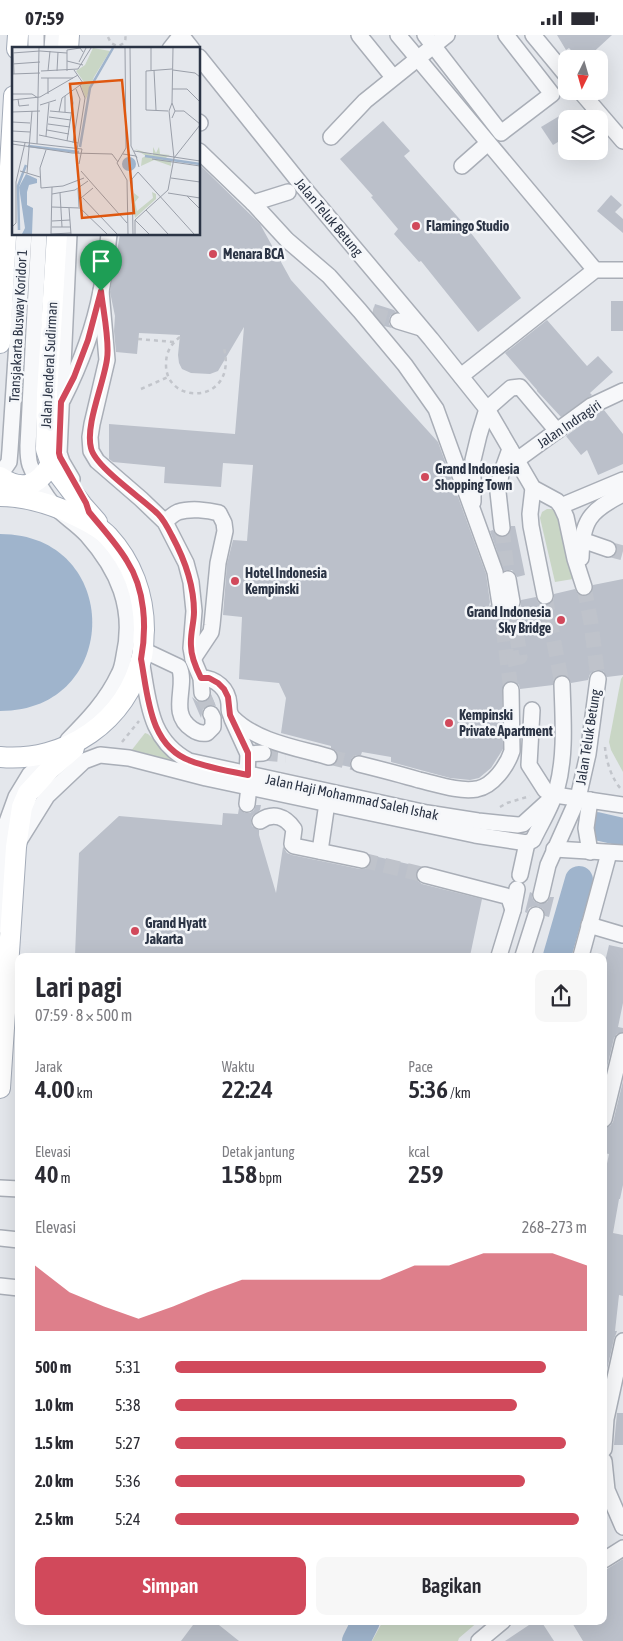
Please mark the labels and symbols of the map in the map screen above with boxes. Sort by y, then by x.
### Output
inset map [12,47,200,235]
north arrow [558,50,608,100]
street label: Jalan Teluk Betung [292,175,366,259]
place label: Flamingo Studio [426,218,510,234]
marker: Flamingo Studio [410,220,422,232]
pin [80,240,122,291]
place label: Menara BCA [223,246,284,262]
marker: Menara BCA [207,248,219,260]
street label: Transjakarta Busway Koridor 1 [6,249,30,403]
street label: Jalan Jenderal Sudirman [38,301,60,429]
street label: Jalan Indragiri [534,397,604,451]
place label: Grand Indonesia Shopping Town [435,461,520,493]
marker: Grand Indonesia Shopping Town [419,471,431,483]
place label: Hotel Indonesia Kempinski [245,565,327,597]
marker: Hotel Indonesia Kempinski [229,575,241,587]
place label: Grand Indonesia Sky Bridge [466,604,551,636]
marker: Grand Indonesia Sky Bridge [555,614,567,626]
street label: Jalan Teluk Betung [573,688,603,786]
place label: Kempinski Private Apartment [459,707,553,739]
marker: Kempinski Private Apartment [443,717,455,729]
street label: Jalan Haji Mohammad Saleh Ishak [264,771,440,823]
place label: Grand Hyatt Jakarta [144,915,206,947]
marker: Grand Hyatt Jakarta [129,925,141,937]

